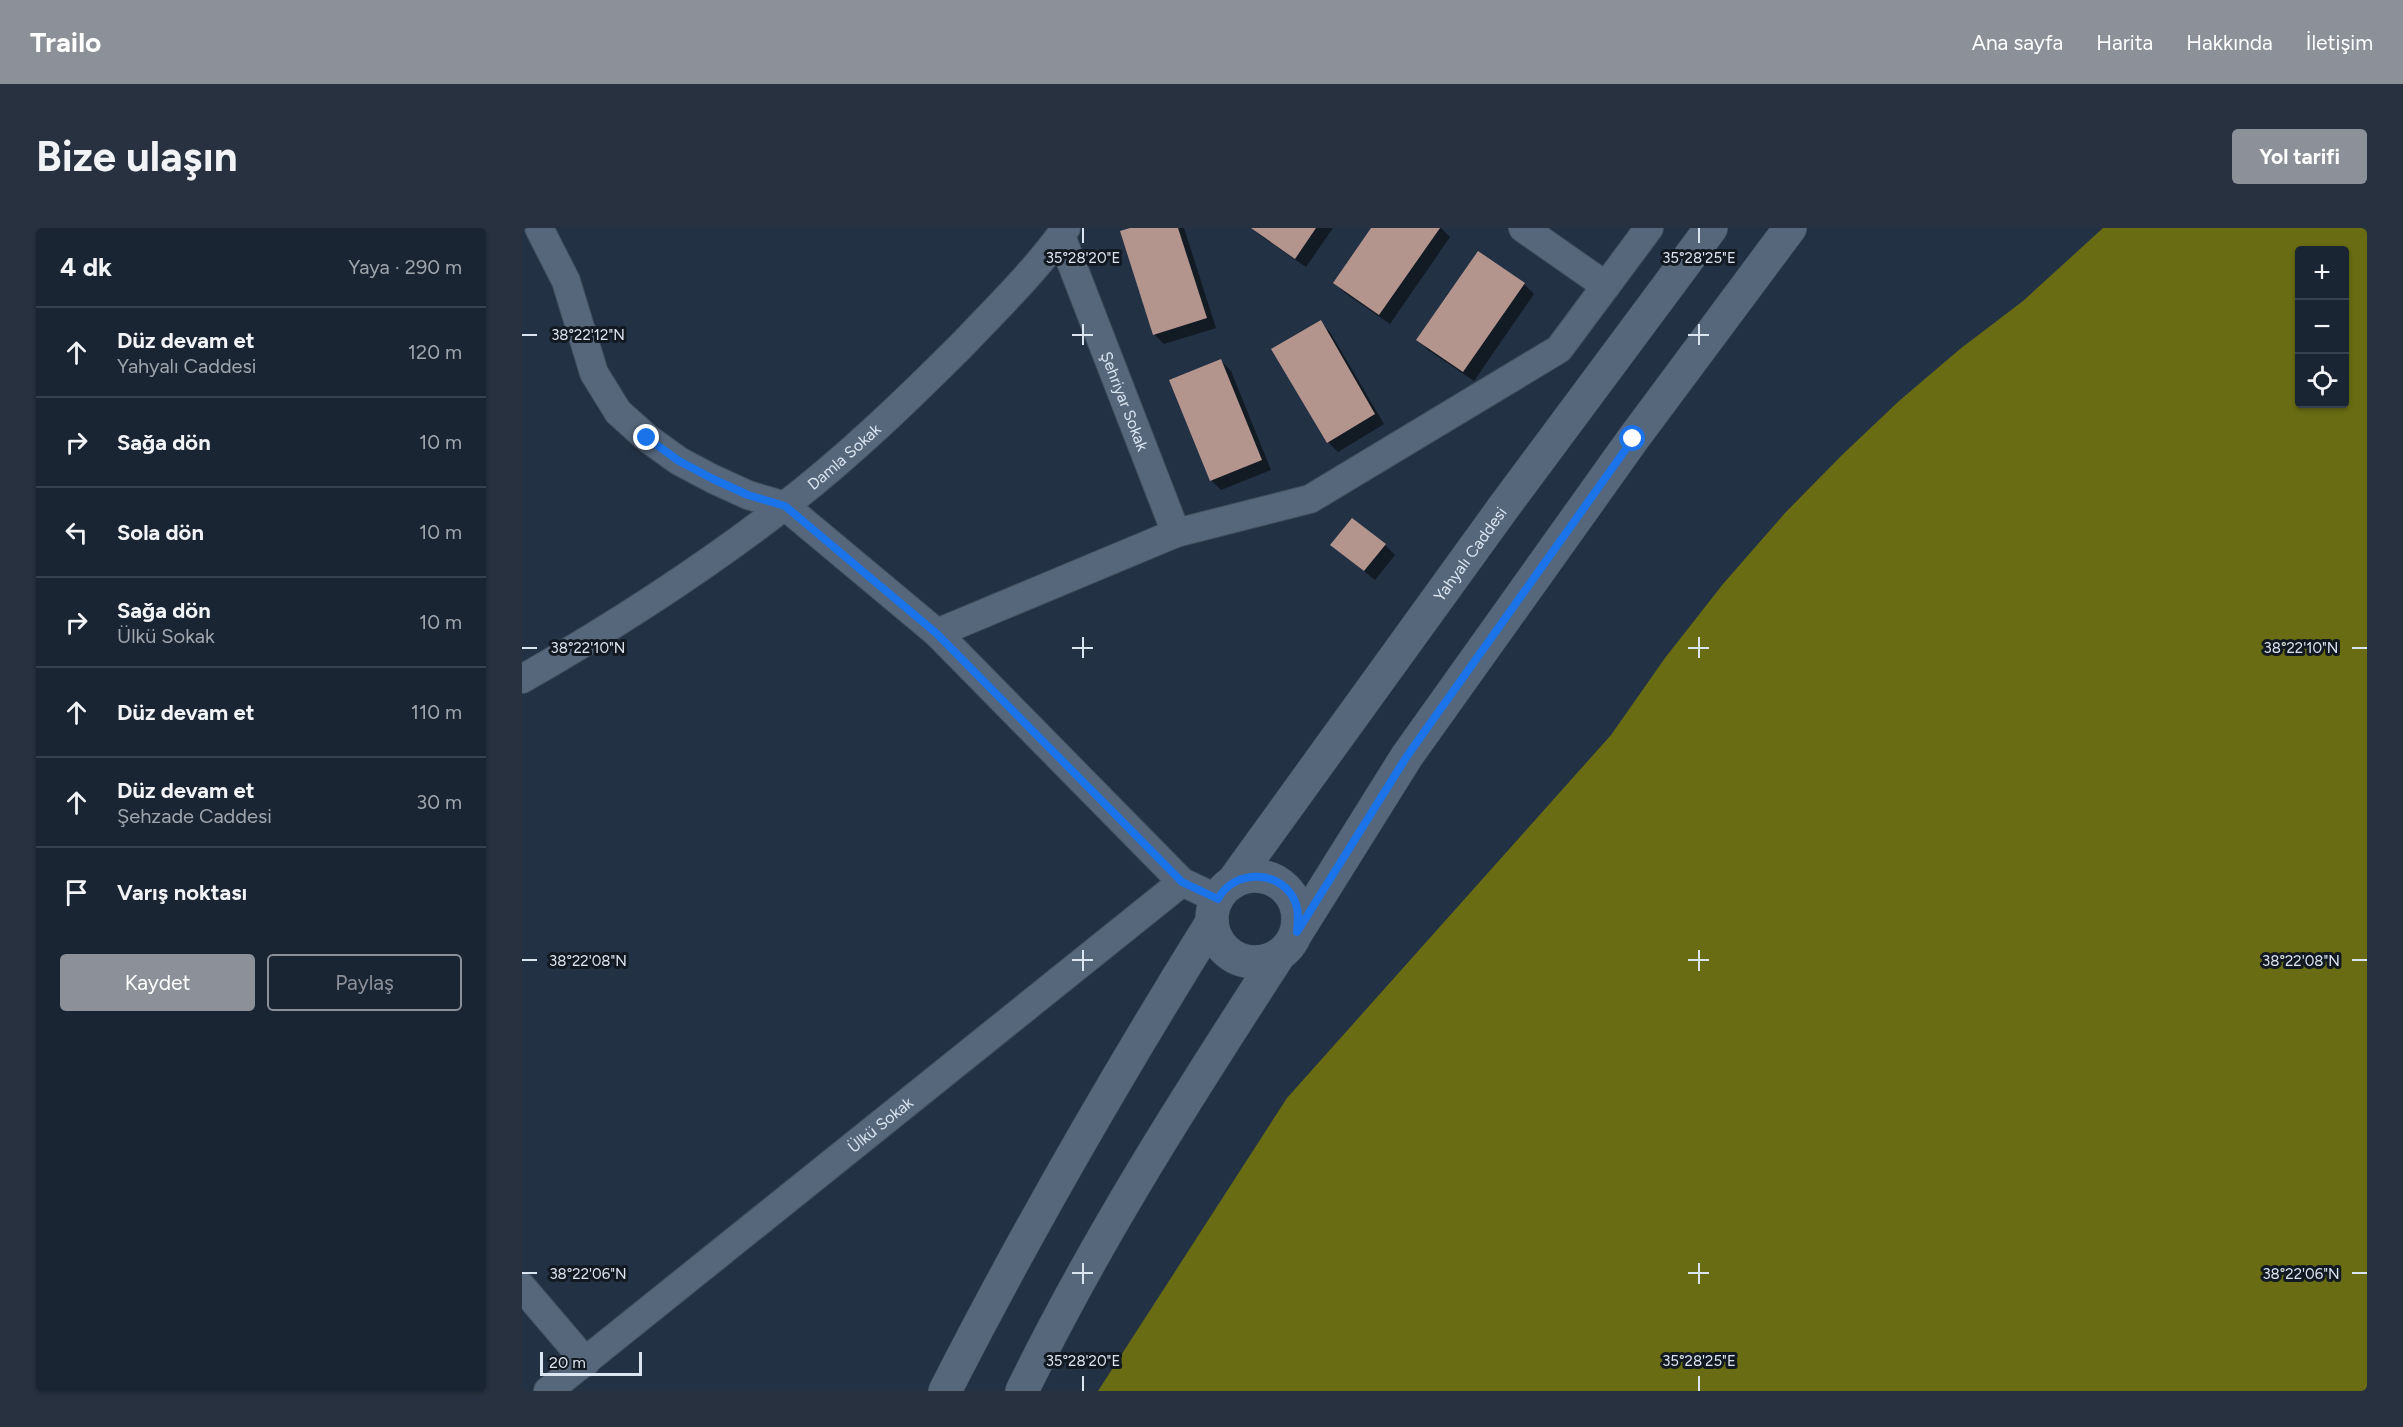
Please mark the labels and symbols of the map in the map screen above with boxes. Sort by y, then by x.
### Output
text: 35°28'20"E [1046,249,1120,267]
text: 35°28'25"E [1662,249,1736,267]
text: 38°22'12"N [551,326,625,344]
street label: Şehriyar Sokak [1097,349,1153,454]
street label: Damla Sokak [803,419,885,493]
route end [633,424,659,450]
route start [1619,425,1645,451]
street label: Yahyalı Caddesi [1429,503,1510,605]
text: 38°22'10"N [551,639,625,657]
text: 38°22'10"N [2264,639,2338,657]
text: 38°22'08"N [549,952,627,970]
text: 38°22'08"N [2262,952,2340,970]
street label: Ülkü Sokak [844,1092,917,1156]
text: 38°22'06"N [549,1265,627,1283]
text: 38°22'06"N [2262,1265,2340,1283]
scale bar [540,1349,642,1376]
text: 35°28'20"E [1046,1352,1120,1370]
text: 35°28'25"E [1662,1352,1736,1370]

